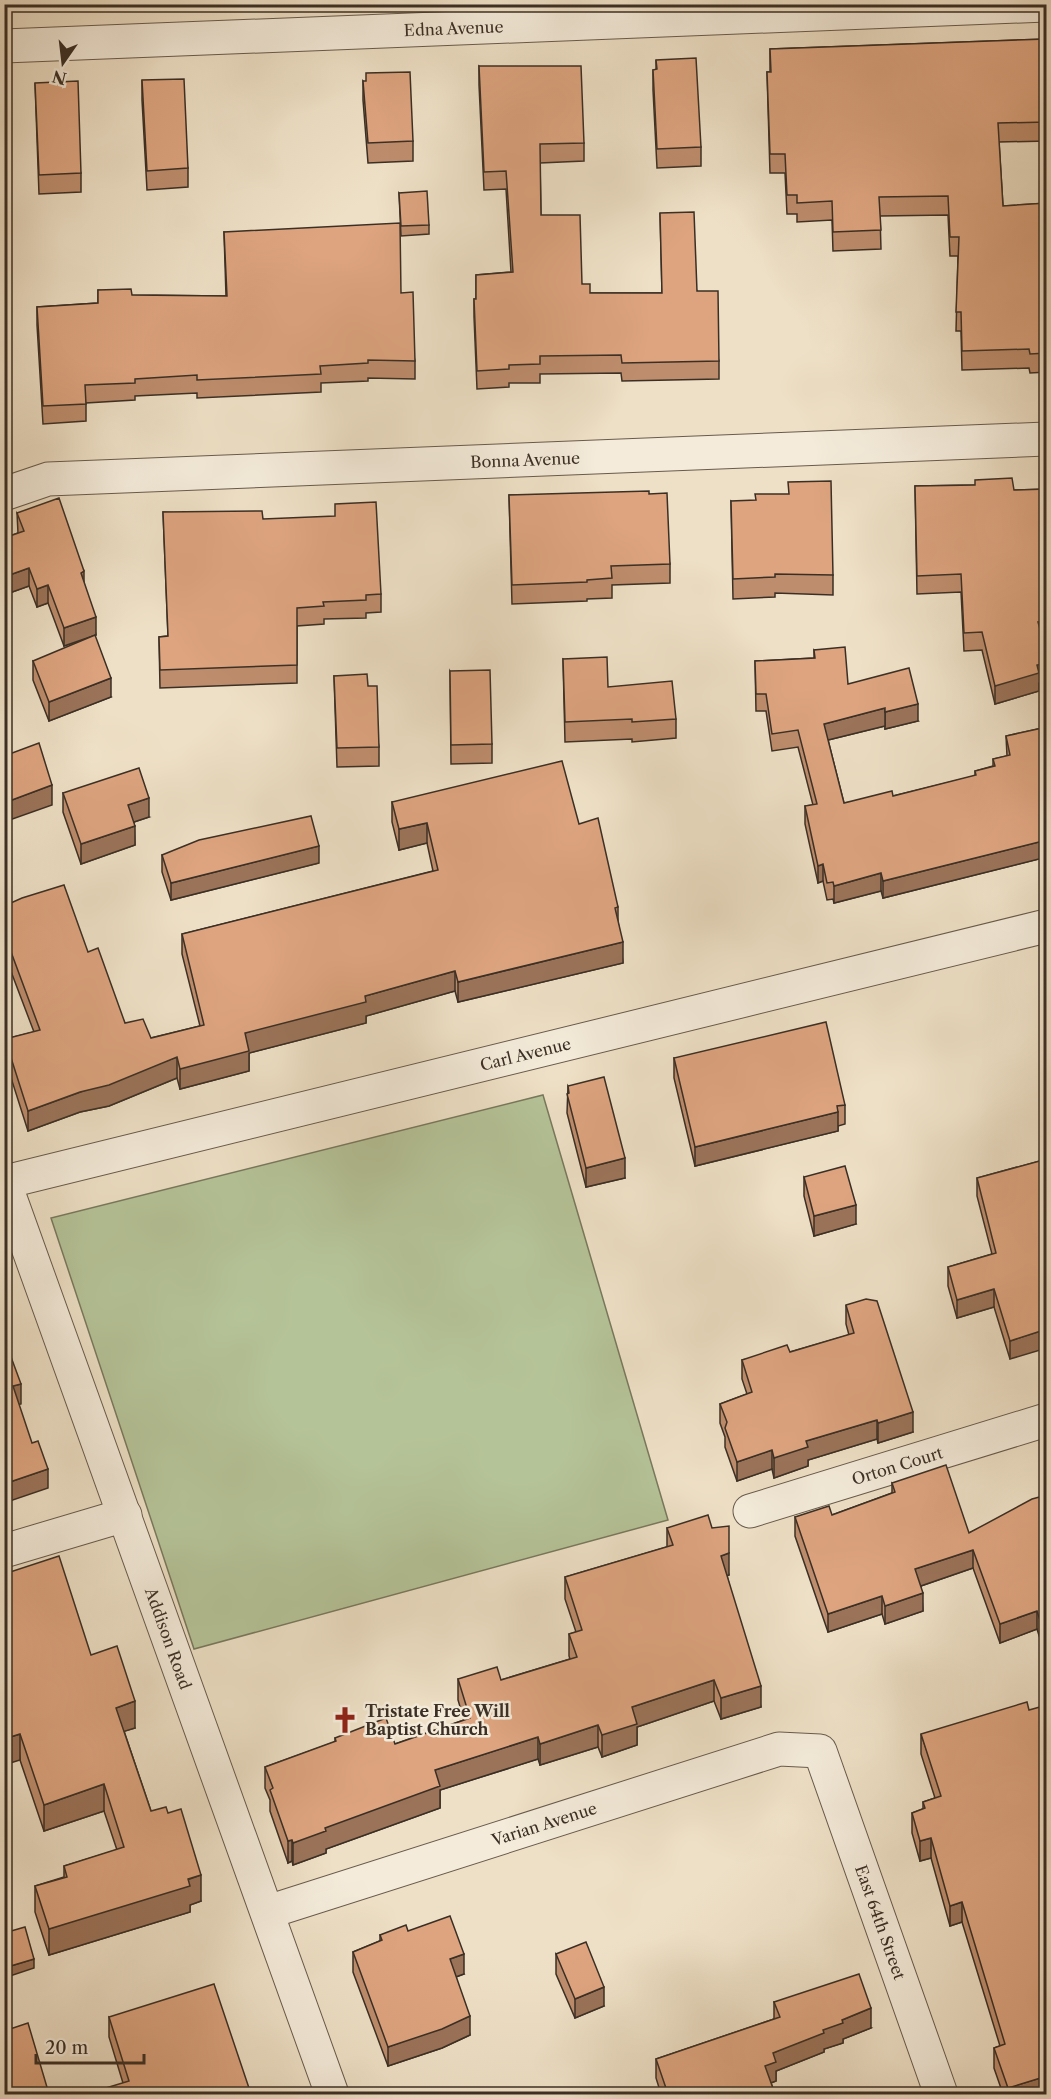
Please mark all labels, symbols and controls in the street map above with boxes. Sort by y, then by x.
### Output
street label: Edna Avenue [403,16,504,40]
north arrow [33,33,93,93]
text: N [50,66,69,89]
street label: Bonna Avenue [470,448,580,472]
street label: Carl Avenue [478,1033,573,1075]
street label: Orton Court [849,1442,946,1489]
street label: Addison Road [141,1584,196,1692]
place label: Tristate Free Will Baptist Church [365,1701,510,1739]
church icon: Tristate Free Will Baptist Church [330,1705,360,1735]
street label: Varian Avenue [488,1798,599,1850]
street label: East 64th Street [851,1862,910,1983]
scale bar [36,2027,144,2065]
text: 20 m [45,2037,89,2059]

